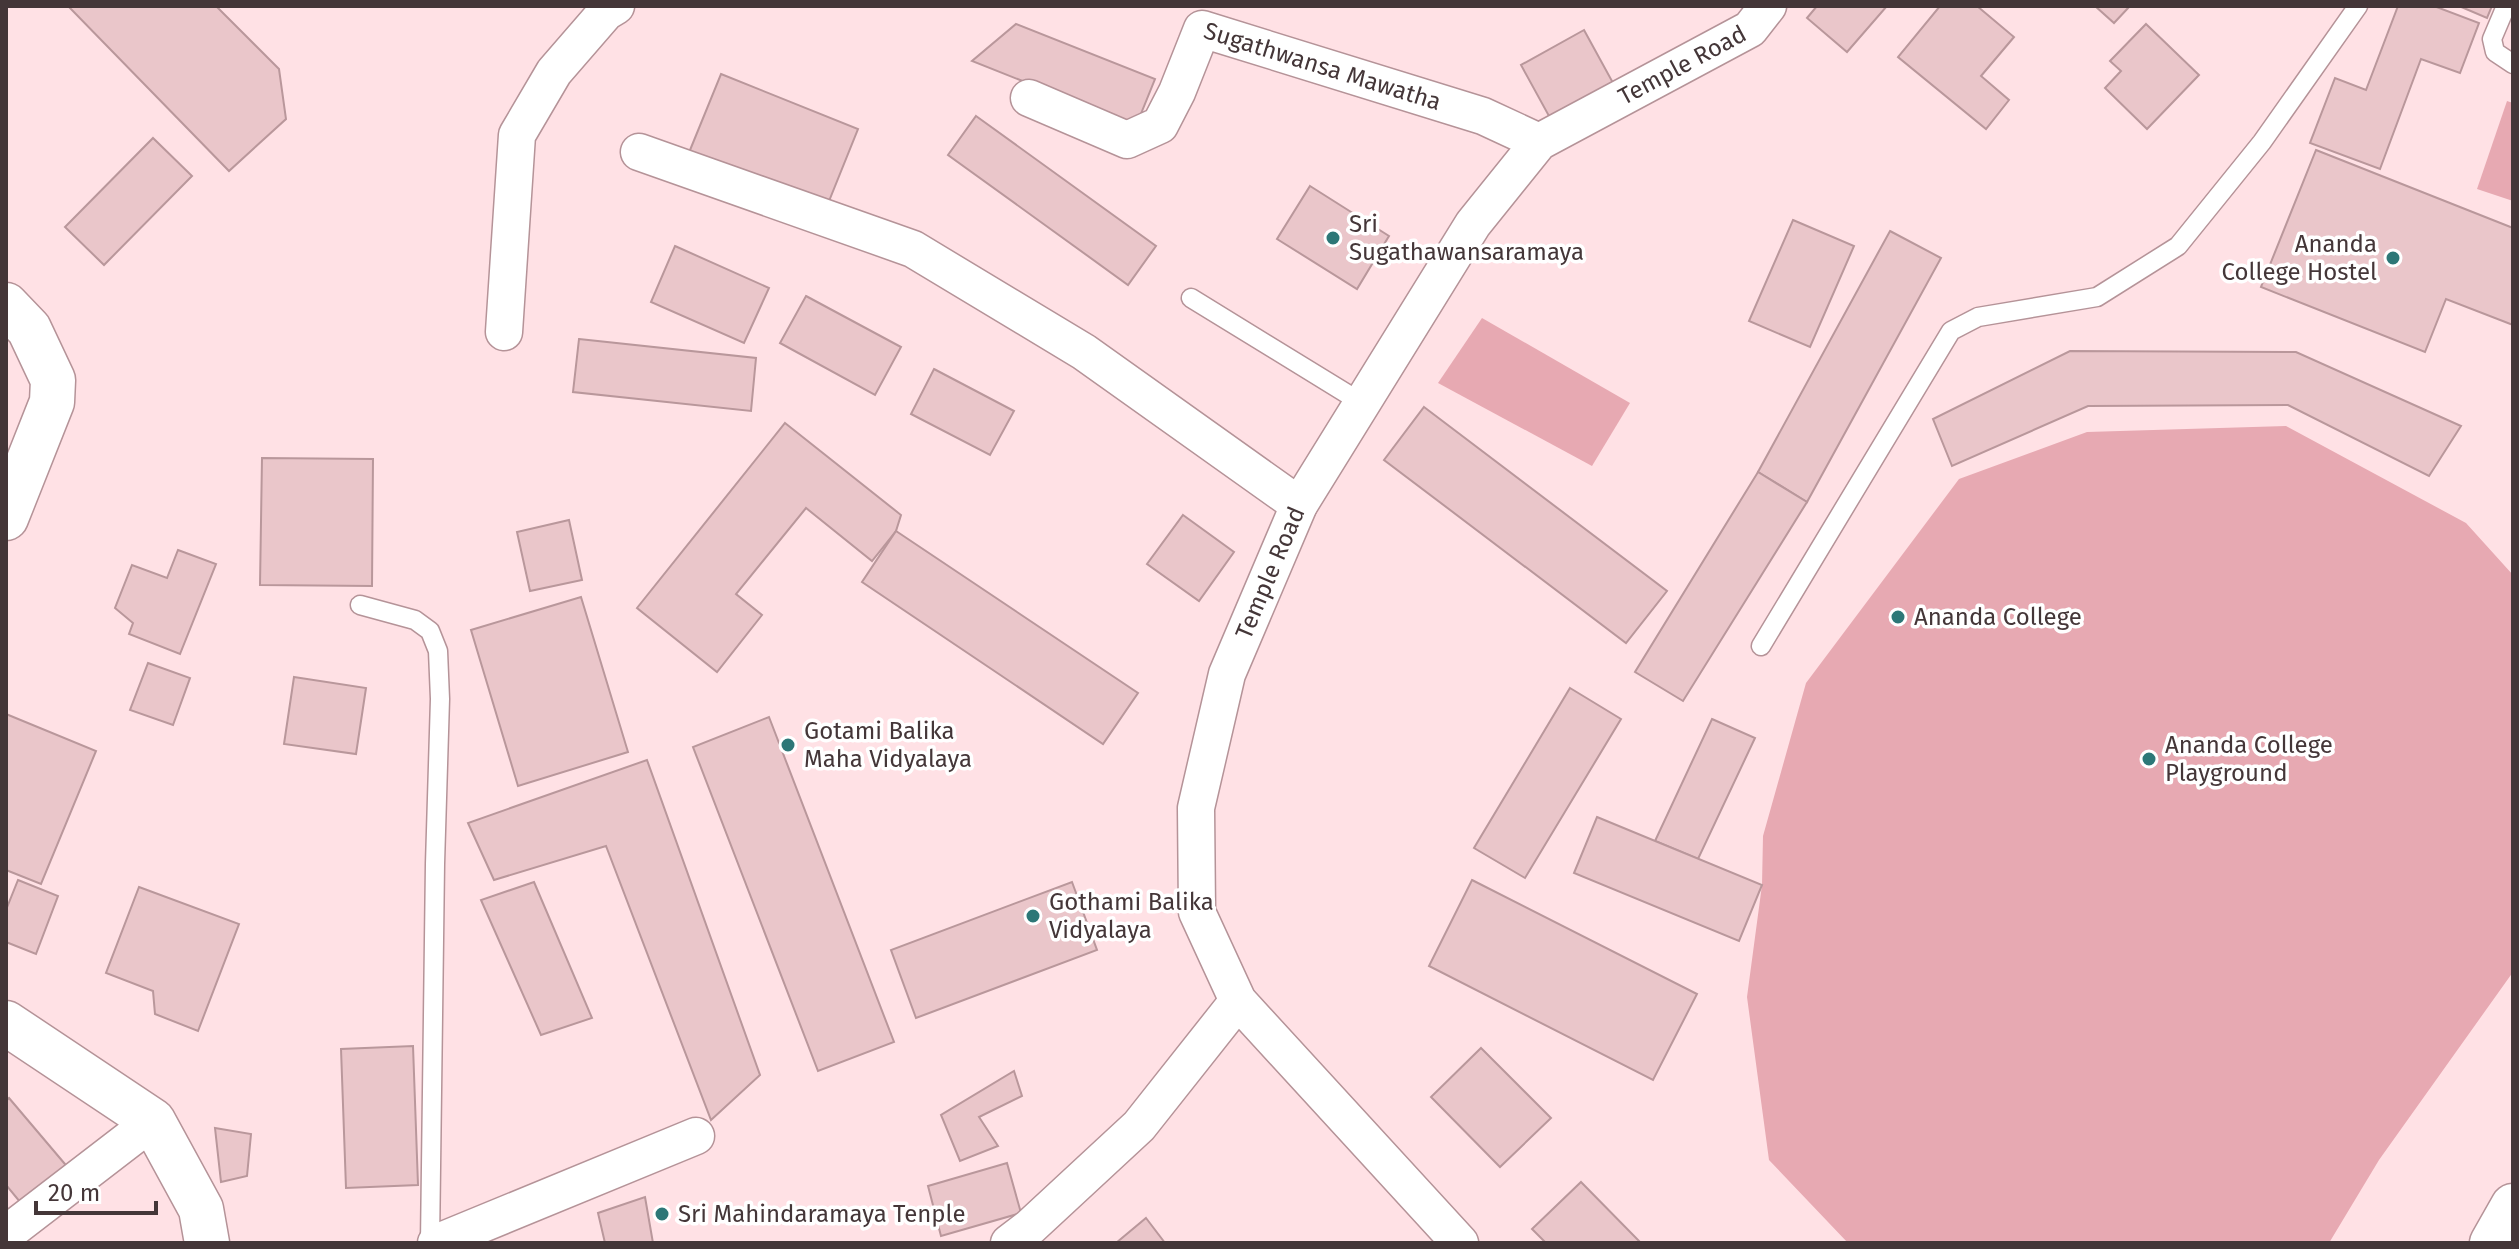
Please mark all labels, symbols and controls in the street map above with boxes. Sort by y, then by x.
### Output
street label: Sugathwansa Mawatha [1201,16,1445,116]
street label: Temple Road [1614,20,1751,111]
place label: Sri Sugathawansaramaya [1349,210,1584,266]
marker: Sri Sugathawansaramaya [1324,229,1342,247]
place label: Ananda College Hostel [2222,230,2377,286]
marker: Ananda College Hostel [2384,249,2402,267]
street label: Temple Road [1230,502,1311,643]
place label: Ananda College [1914,603,2082,631]
marker: Ananda College [1889,608,1907,626]
place label: Gotami Balika Maha Vidyalaya [804,717,972,773]
place label: Ananda College Playground [2165,731,2333,787]
marker: Gotami Balika Maha Vidyalaya [779,736,797,754]
marker: Ananda College Playground [2140,750,2158,768]
place label: Gothami Balika Vidyalaya [1049,888,1214,944]
marker: Gothami Balika Vidyalaya [1024,907,1042,925]
scale bar [36,1165,156,1215]
text: 20 m [48,1179,100,1207]
place label: Sri Mahindaramaya Tenple [678,1200,966,1228]
marker: Sri Mahindaramaya Tenple [653,1205,671,1223]

